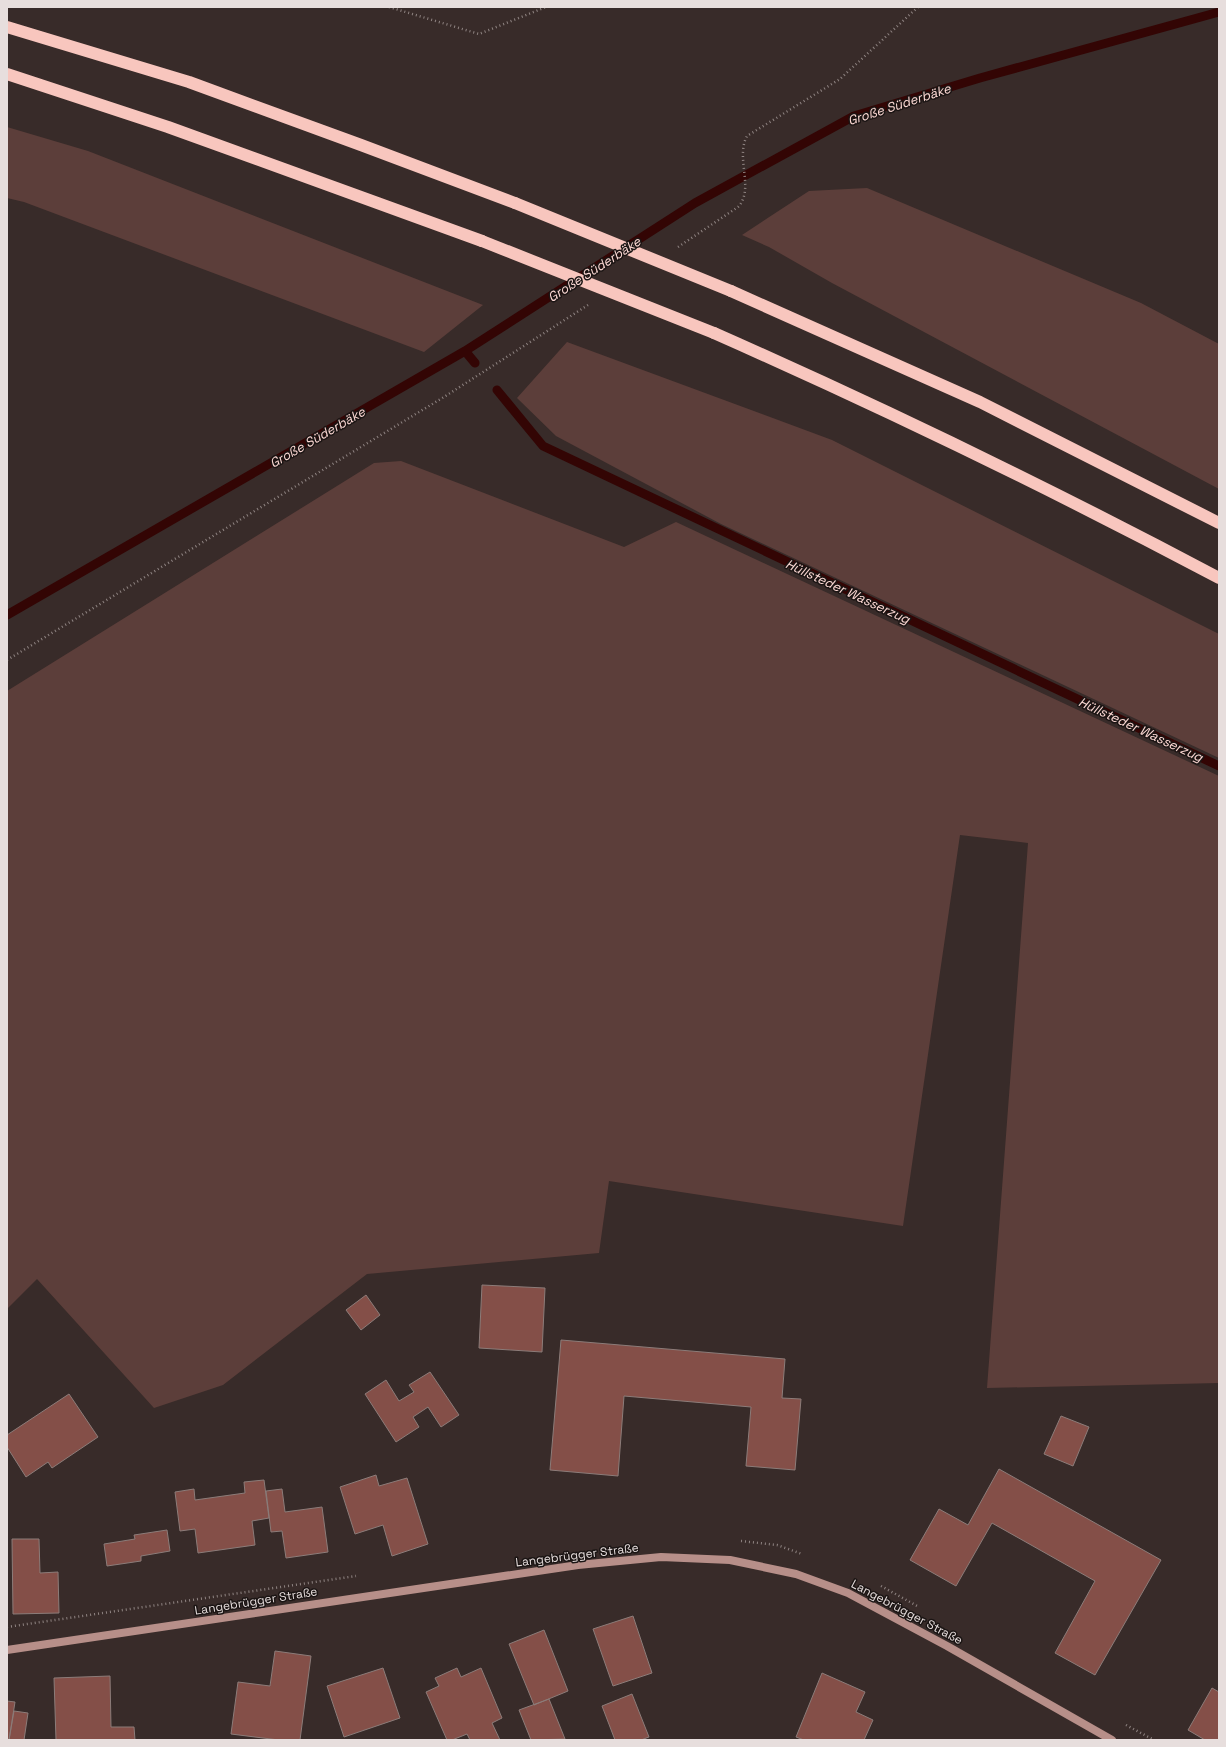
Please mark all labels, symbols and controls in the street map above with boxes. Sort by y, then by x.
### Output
water label: Große Süderbäke [845,79,954,129]
water label: Große Süderbäke [545,232,645,306]
water label: Große Süderbäke [266,403,369,472]
water label: Hüllsteder Wasserzug [783,555,913,628]
water label: Hüllsteder Wasserzug [1076,693,1206,766]
street label: Langebrügger Straße [514,1539,640,1571]
street label: Langebrügger Straße [848,1576,966,1648]
street label: Langebrügger Straße [193,1583,319,1619]

